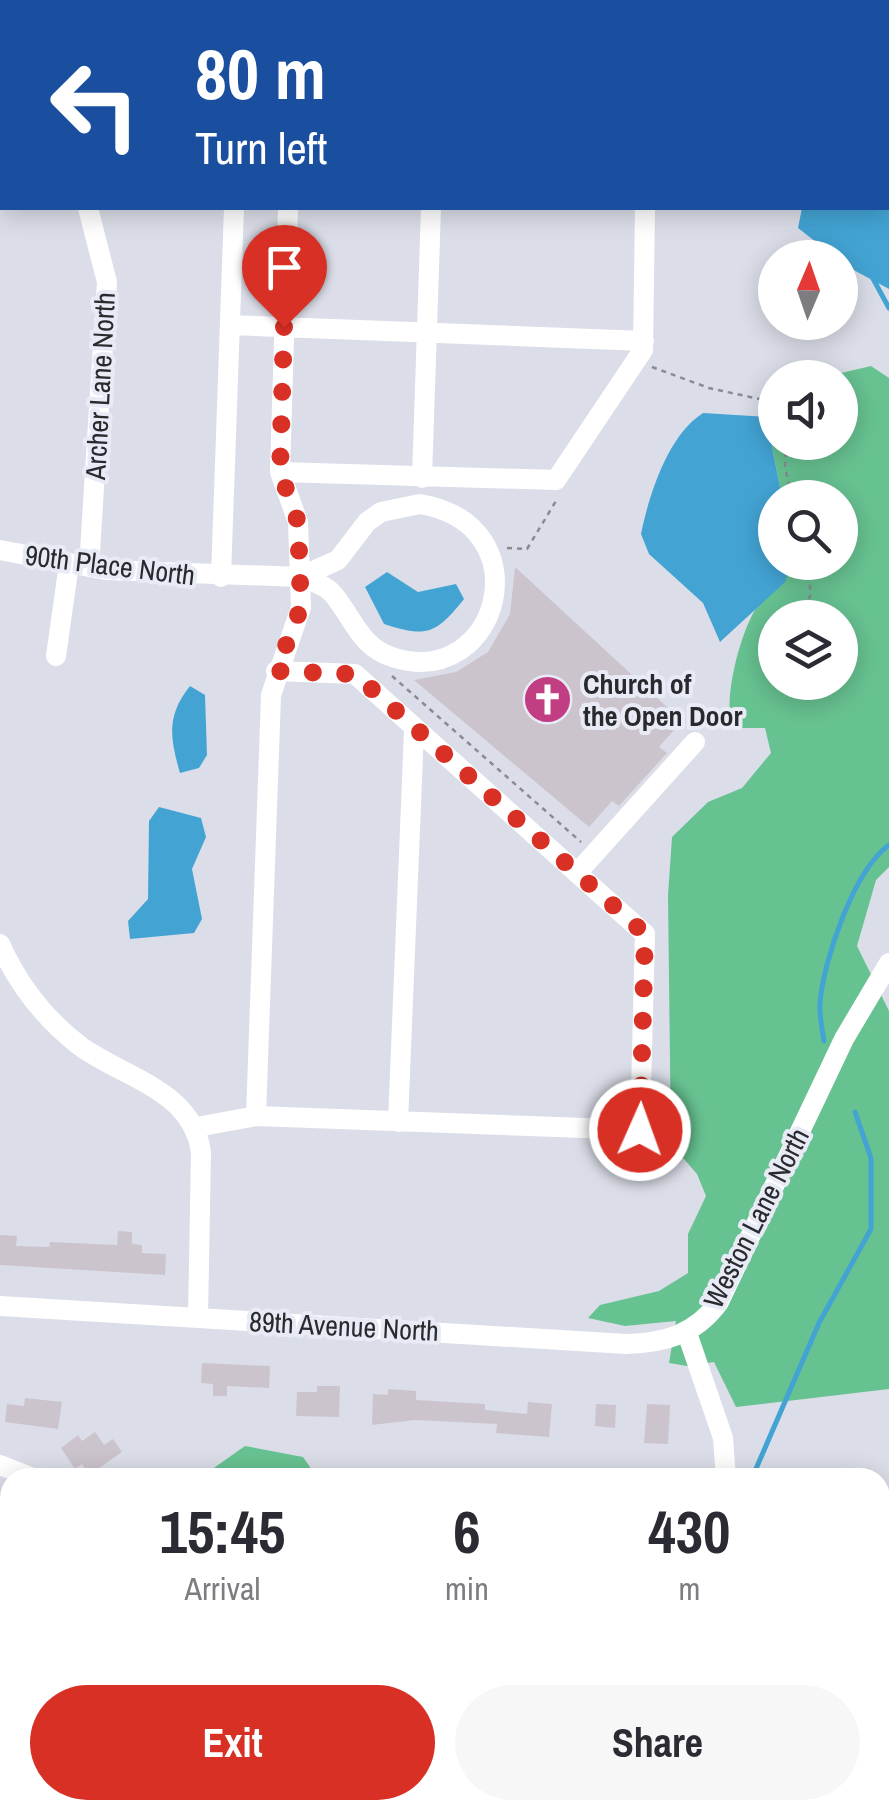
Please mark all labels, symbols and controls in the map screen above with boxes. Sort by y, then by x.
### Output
text: 80 m [195,27,326,121]
icon: left [30,40,160,170]
text: Turn left [195,117,327,178]
pin [242,225,327,328]
icon: arrive [257,240,312,295]
north arrow [758,240,858,340]
map controls [758,240,858,700]
street label: Archer Lane North [76,291,124,482]
button: sound [758,360,858,460]
button: search [758,480,858,580]
street label: 90th Place North [23,536,197,594]
button: layers [758,600,858,700]
place label: Church of the Open Door [583,665,743,735]
church icon: Church of the Open Door [522,674,574,726]
position arrow [588,1078,692,1182]
street label: Weston Lane North [694,1121,818,1315]
street label: 89th Avenue North [248,1302,440,1350]
text: 15:45 [160,1491,285,1572]
text: 6 [453,1491,481,1572]
text: 430 [648,1491,730,1572]
text: Arrival [185,1567,260,1610]
text: min [445,1567,489,1610]
text: m [678,1567,700,1610]
button: Exit [30,1685,435,1800]
button: Share [455,1685,860,1800]

